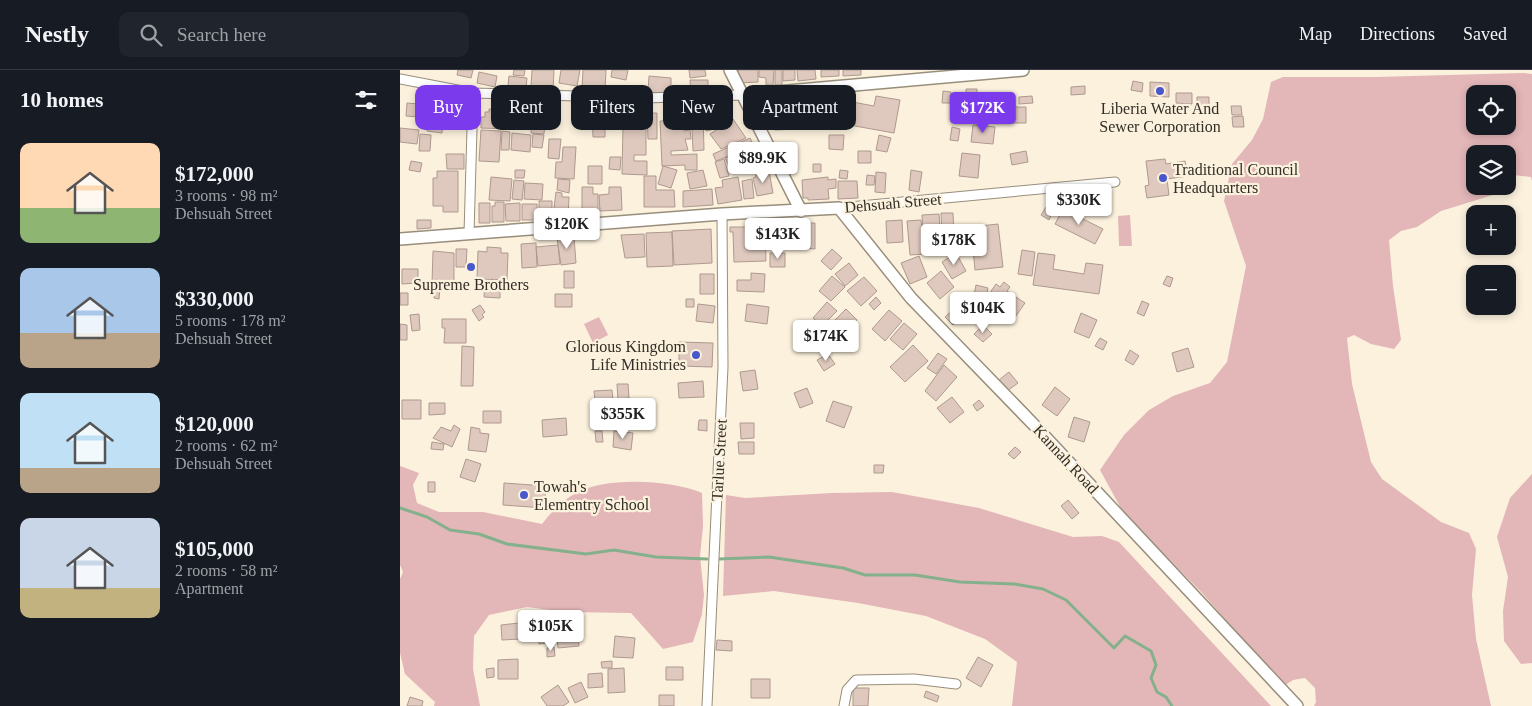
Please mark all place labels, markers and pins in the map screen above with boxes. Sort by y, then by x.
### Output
marker: Liberia Water And Sewer Corporation [1154,85,1166,97]
pin: $172K [948,92,1018,134]
place label: Liberia Water And Sewer Corporation [1099,100,1221,136]
pin: $89.9K [722,142,804,184]
place label: Traditional Council Headquarters [1173,161,1299,197]
marker: Traditional Council Headquarters [1157,172,1169,184]
pin: $330K [1044,184,1114,226]
pin: $120K [532,208,602,250]
pin: $143K [743,218,813,260]
pin: $178K [919,224,989,266]
marker: Supreme Brothers [465,261,477,273]
place label: Supreme Brothers [413,276,529,294]
pin: $104K [948,292,1018,334]
pin: $174K [791,320,861,362]
place label: Glorious Kingdom Life Ministries [566,338,687,373]
marker: Glorious Kingdom Life Ministries [690,349,702,361]
pin: $355K [588,398,658,440]
place label: Towah's Elementry School [534,478,650,514]
marker: Towah's Elementry School [518,489,530,501]
pin: $105K [516,610,586,652]

